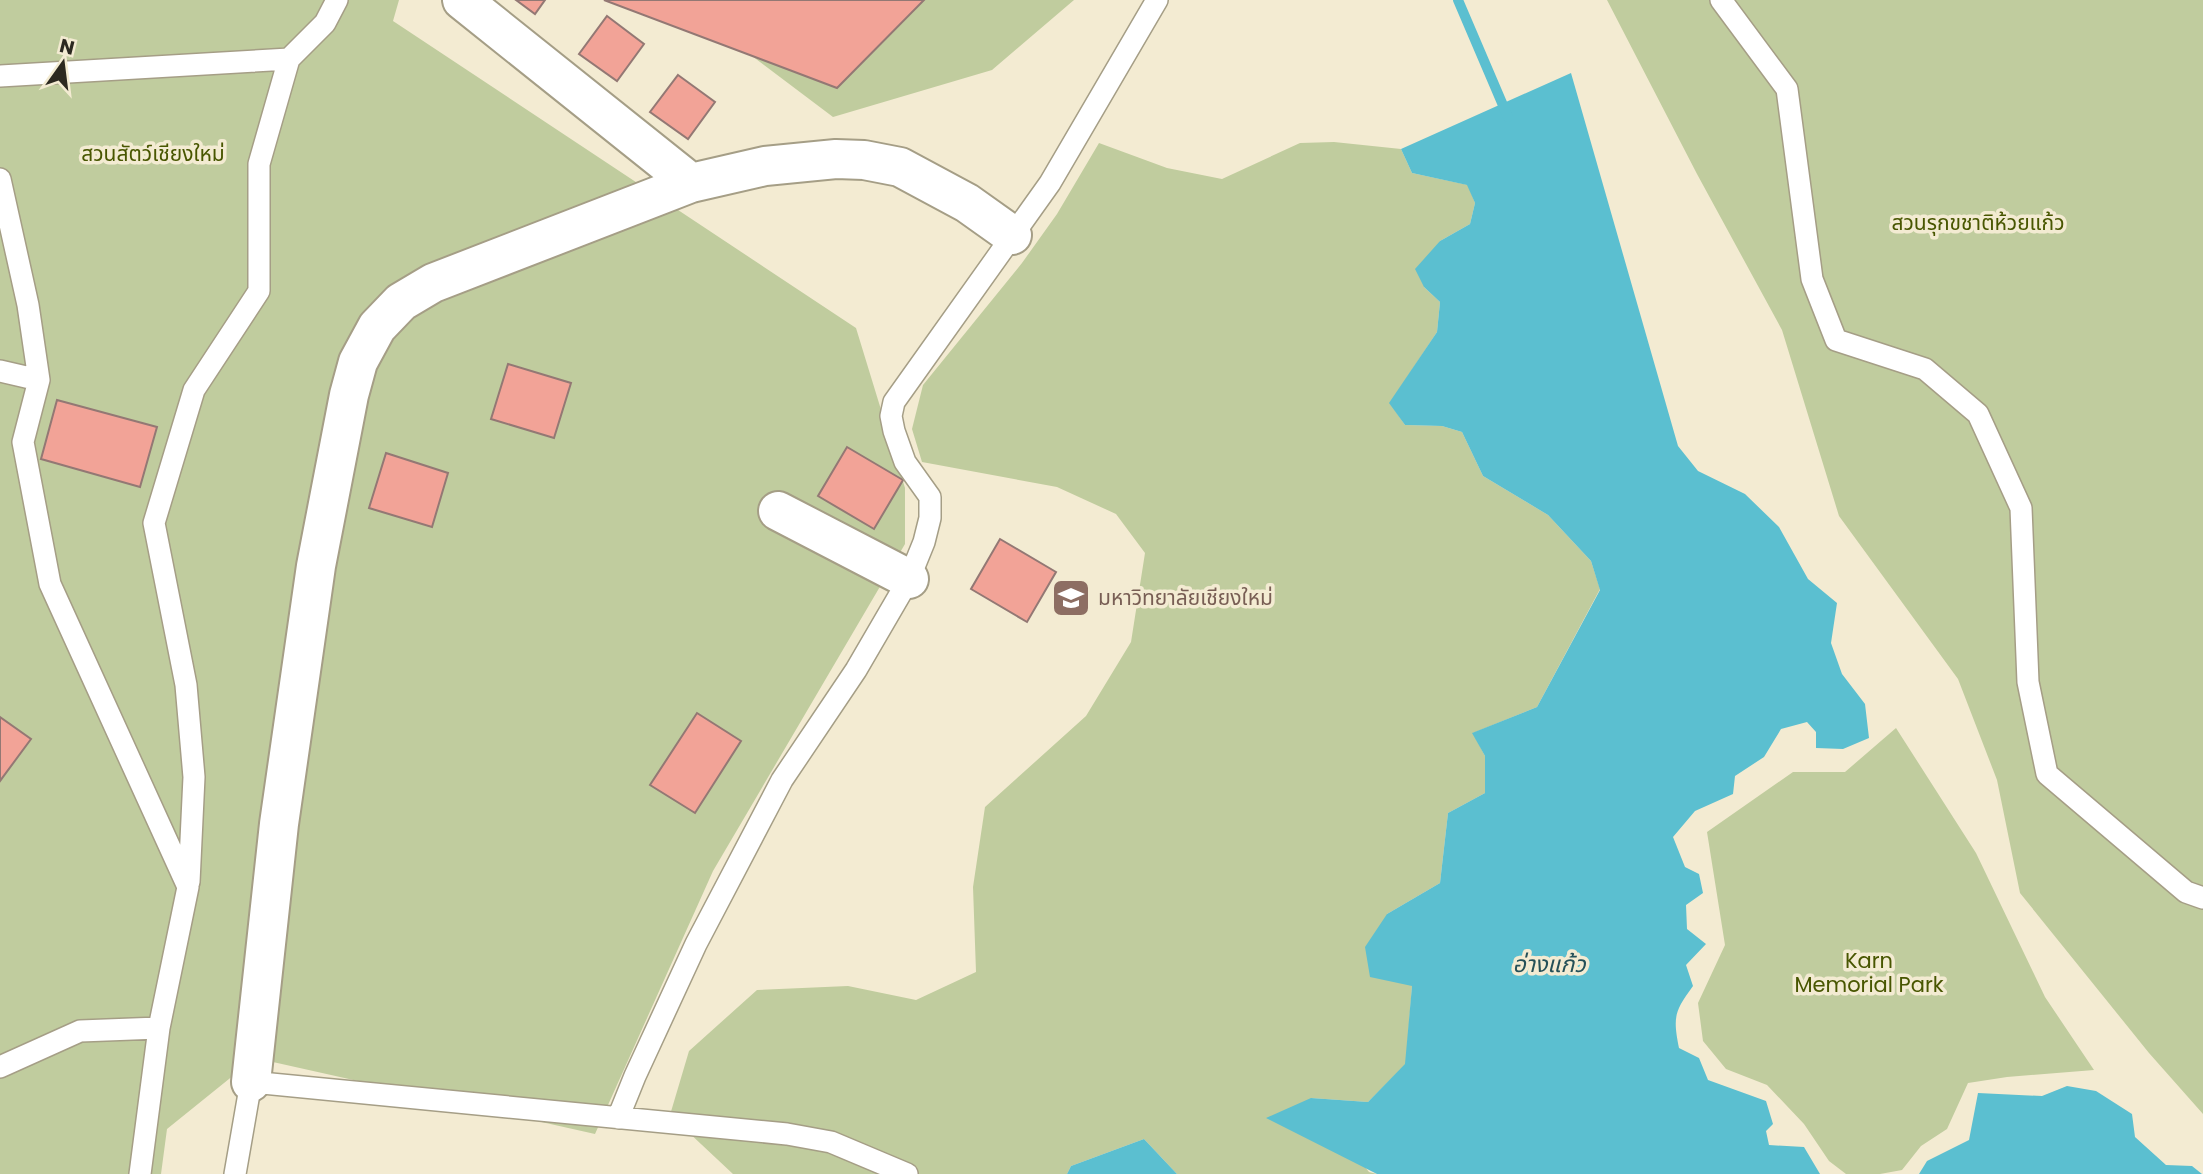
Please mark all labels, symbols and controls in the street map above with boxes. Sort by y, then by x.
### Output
north arrow [28,28,98,98]
text: N [57,32,77,62]
park label: สวนสัตว์เชียงใหม่ [81,139,225,168]
park label: สวนรุกขชาติห้วยแก้ว [1892,208,2064,237]
school or university icon: มหาวิทยาลัยเชียงใหม่ [1050,577,1092,619]
place label: มหาวิทยาลัยเชียงใหม่ [1098,583,1273,612]
park label: Karn Memorial Park [1794,946,1944,999]
water label: อ่างแก้ว [1512,948,1586,980]

